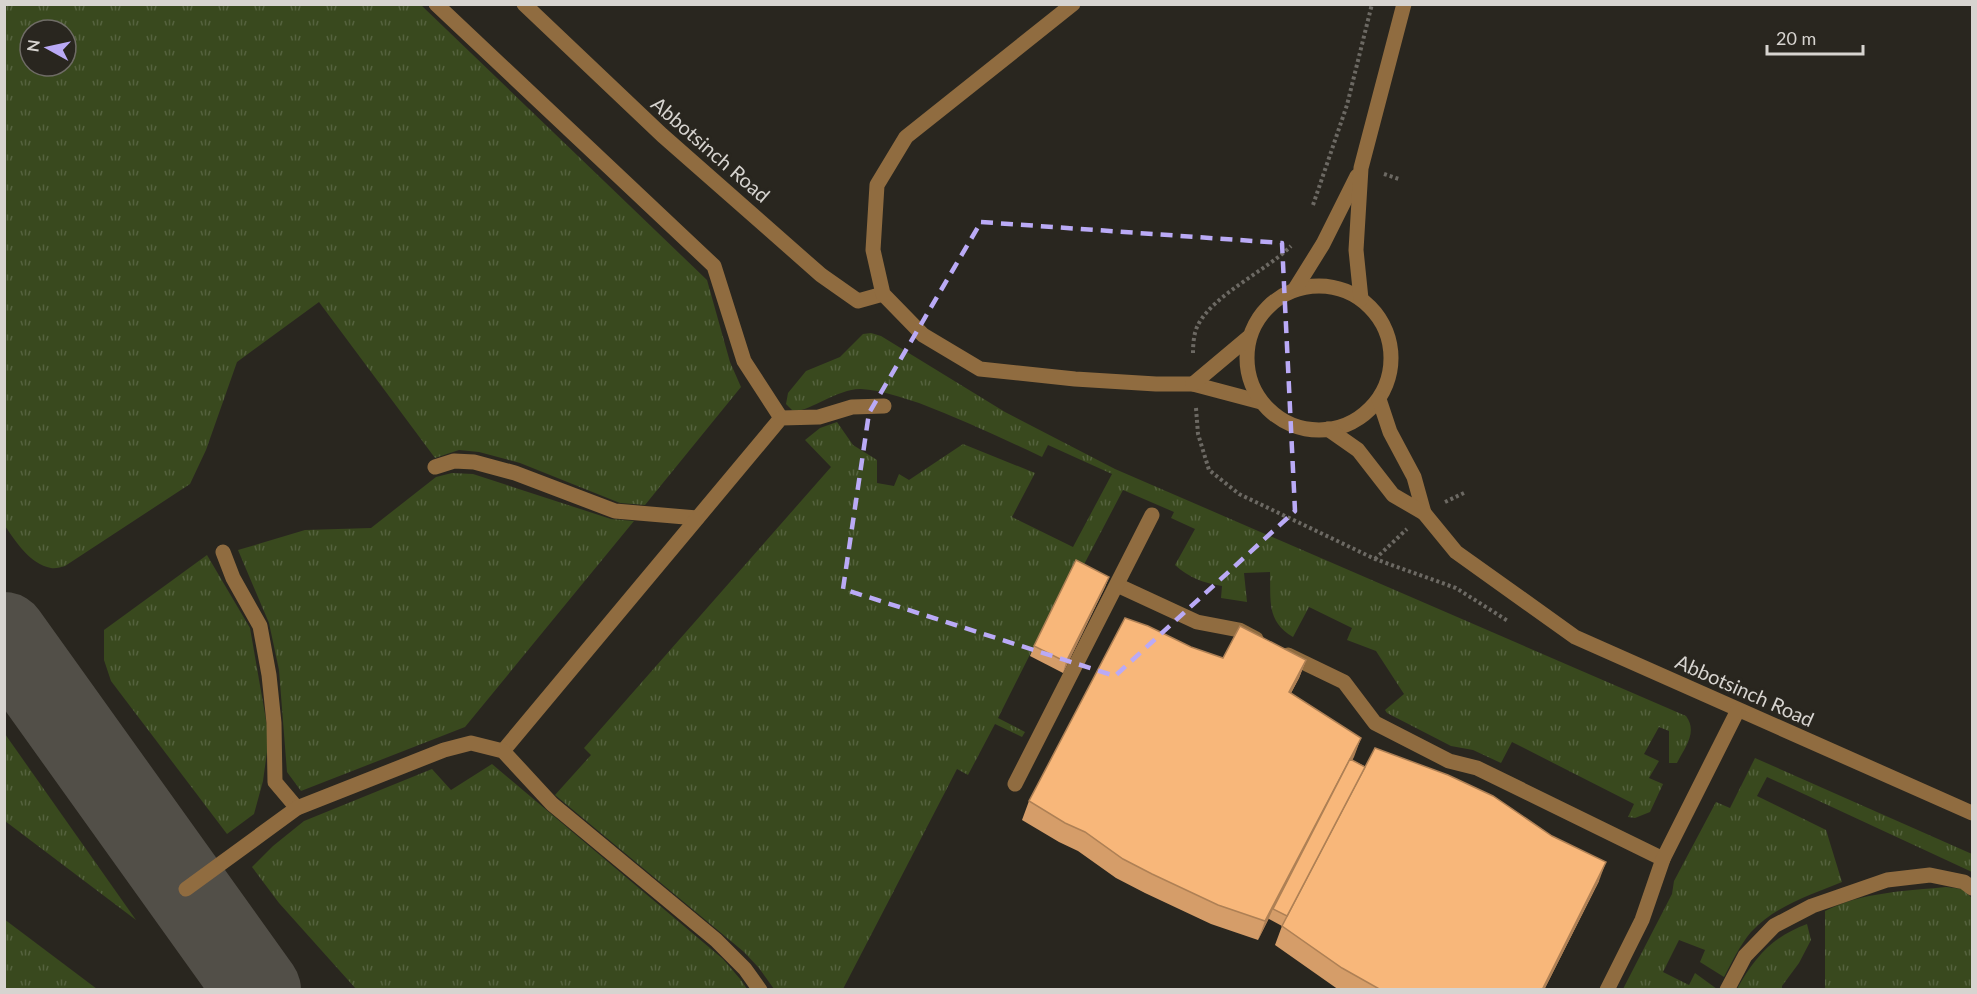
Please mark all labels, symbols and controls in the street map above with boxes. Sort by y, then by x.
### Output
north arrow [18,18,78,78]
scale bar [1767,18,1863,56]
text: 20 m [1776,27,1816,49]
text: N [22,38,43,53]
street label: Abbotsinch Road [647,91,775,207]
street label: Abbotsinch Road [1672,649,1818,731]

